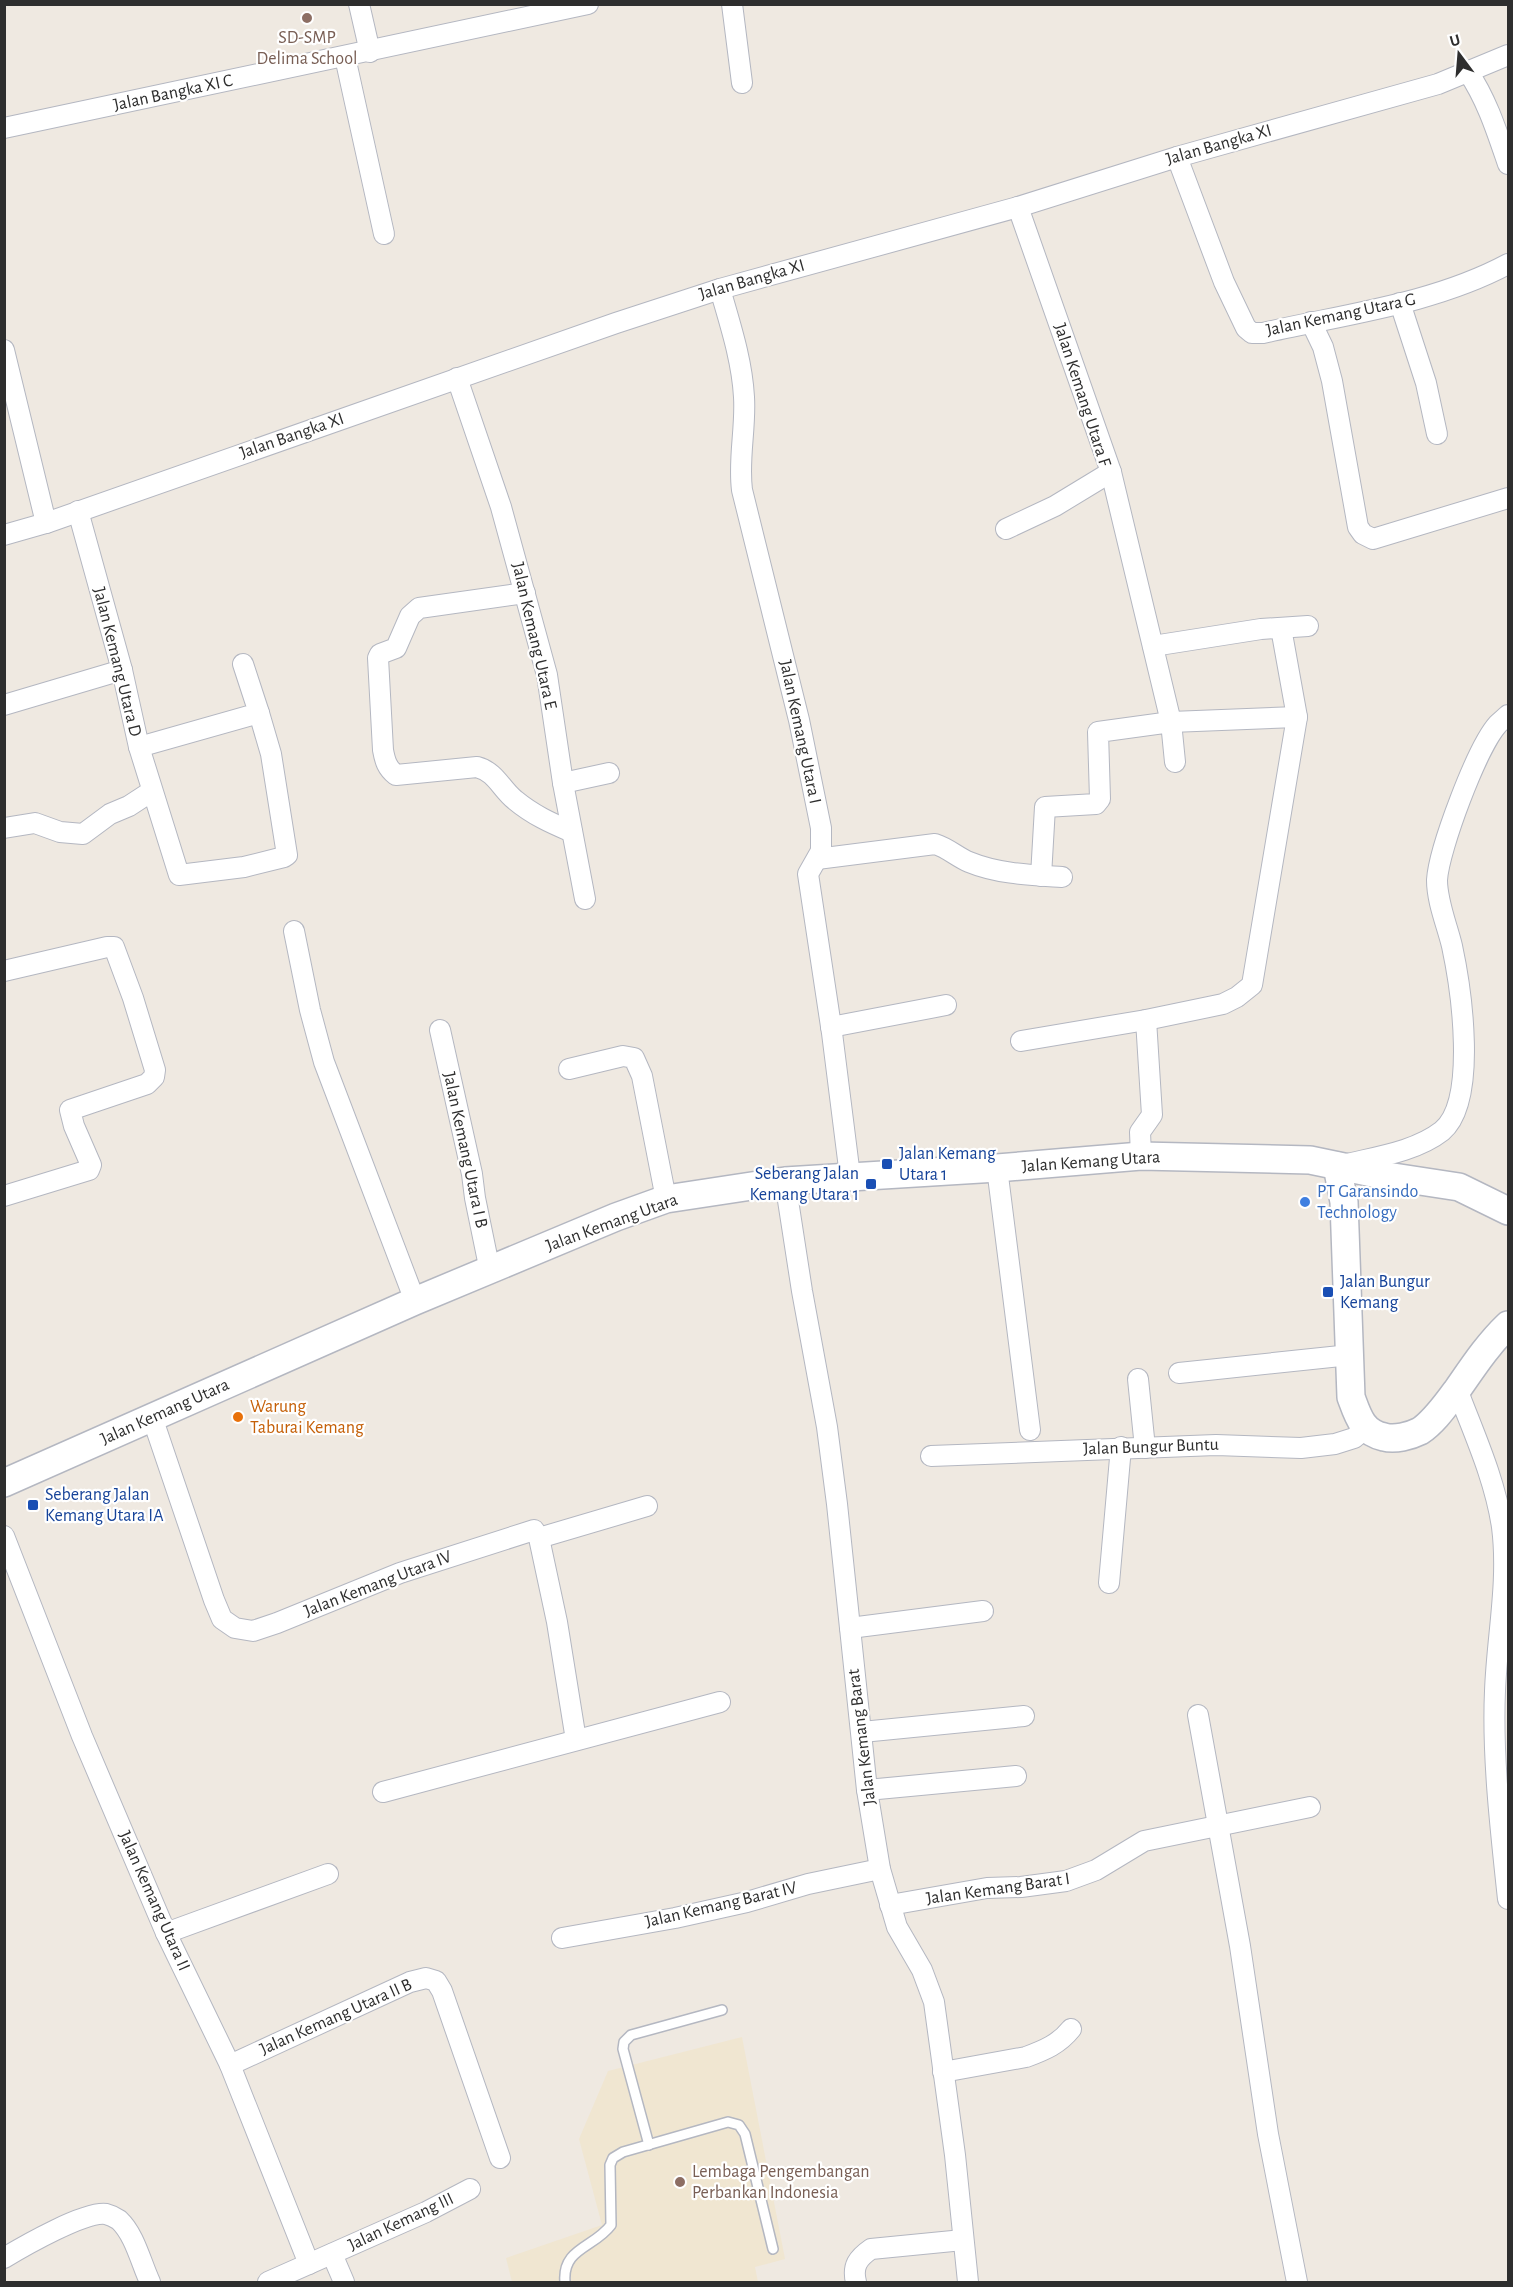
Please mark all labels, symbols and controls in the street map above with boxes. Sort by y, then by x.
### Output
marker: SD-SMP Delima School [300,11,314,25]
north arrow [1429,24,1489,84]
place label: SD-SMP Delima School [257,29,357,68]
text: U [1448,31,1462,50]
street label: Jalan Bangka XI C [112,72,234,114]
street label: Jalan Bangka XI [1164,121,1274,169]
street label: Jalan Bangka XI [697,256,807,304]
street label: Jalan Kemang Utara G [1265,290,1417,340]
street label: Jalan Kemang Utara F [1050,321,1114,469]
street label: Jalan Bangka XI [238,410,346,462]
street label: Jalan Kemang Utara E [508,561,560,712]
street label: Jalan Kemang Utara D [90,585,144,739]
street label: Jalan Kemang Utara I [776,658,824,806]
street label: Jalan Kemang Utara I B [440,1070,490,1230]
place label: Jalan Kemang Utara 1 [899,1145,996,1184]
street label: Jalan Kemang Utara [1021,1148,1161,1176]
marker: Jalan Kemang Utara 1 [880,1157,894,1171]
place label: Seberang Jalan Kemang Utara 1 [749,1165,859,1204]
marker: Seberang Jalan Kemang Utara 1 [864,1177,878,1191]
place label: PT Garansindo Technology [1317,1183,1419,1222]
street label: Jalan Kemang Utara [544,1191,680,1255]
marker: PT Garansindo Technology [1298,1195,1312,1209]
place label: Jalan Bungur Kemang [1340,1273,1430,1312]
marker: Jalan Bungur Kemang [1321,1285,1335,1299]
street label: Jalan Kemang Utara [98,1376,232,1448]
place label: Warung Taburai Kemang [250,1398,364,1437]
marker: Warung Taburai Kemang [231,1410,245,1424]
street label: Jalan Bungur Buntu [1083,1436,1219,1458]
place label: Seberang Jalan Kemang Utara IA [45,1486,164,1525]
marker: Seberang Jalan Kemang Utara IA [26,1498,40,1512]
street label: Jalan Kemang Utara IV [302,1547,455,1620]
street label: Jalan Kemang Barat [845,1668,879,1806]
street label: Jalan Kemang Utara II [115,1828,193,1974]
street label: Jalan Kemang Barat I [925,1870,1071,1908]
street label: Jalan Kemang Barat IV [644,1879,799,1931]
street label: Jalan Kemang Utara II B [257,1975,415,2059]
place label: Lembaga Pengembangan Perbankan Indonesia [692,2163,870,2202]
marker: Lembaga Pengembangan Perbankan Indonesia [673,2175,687,2189]
street label: Jalan Kemang III [345,2190,457,2254]

